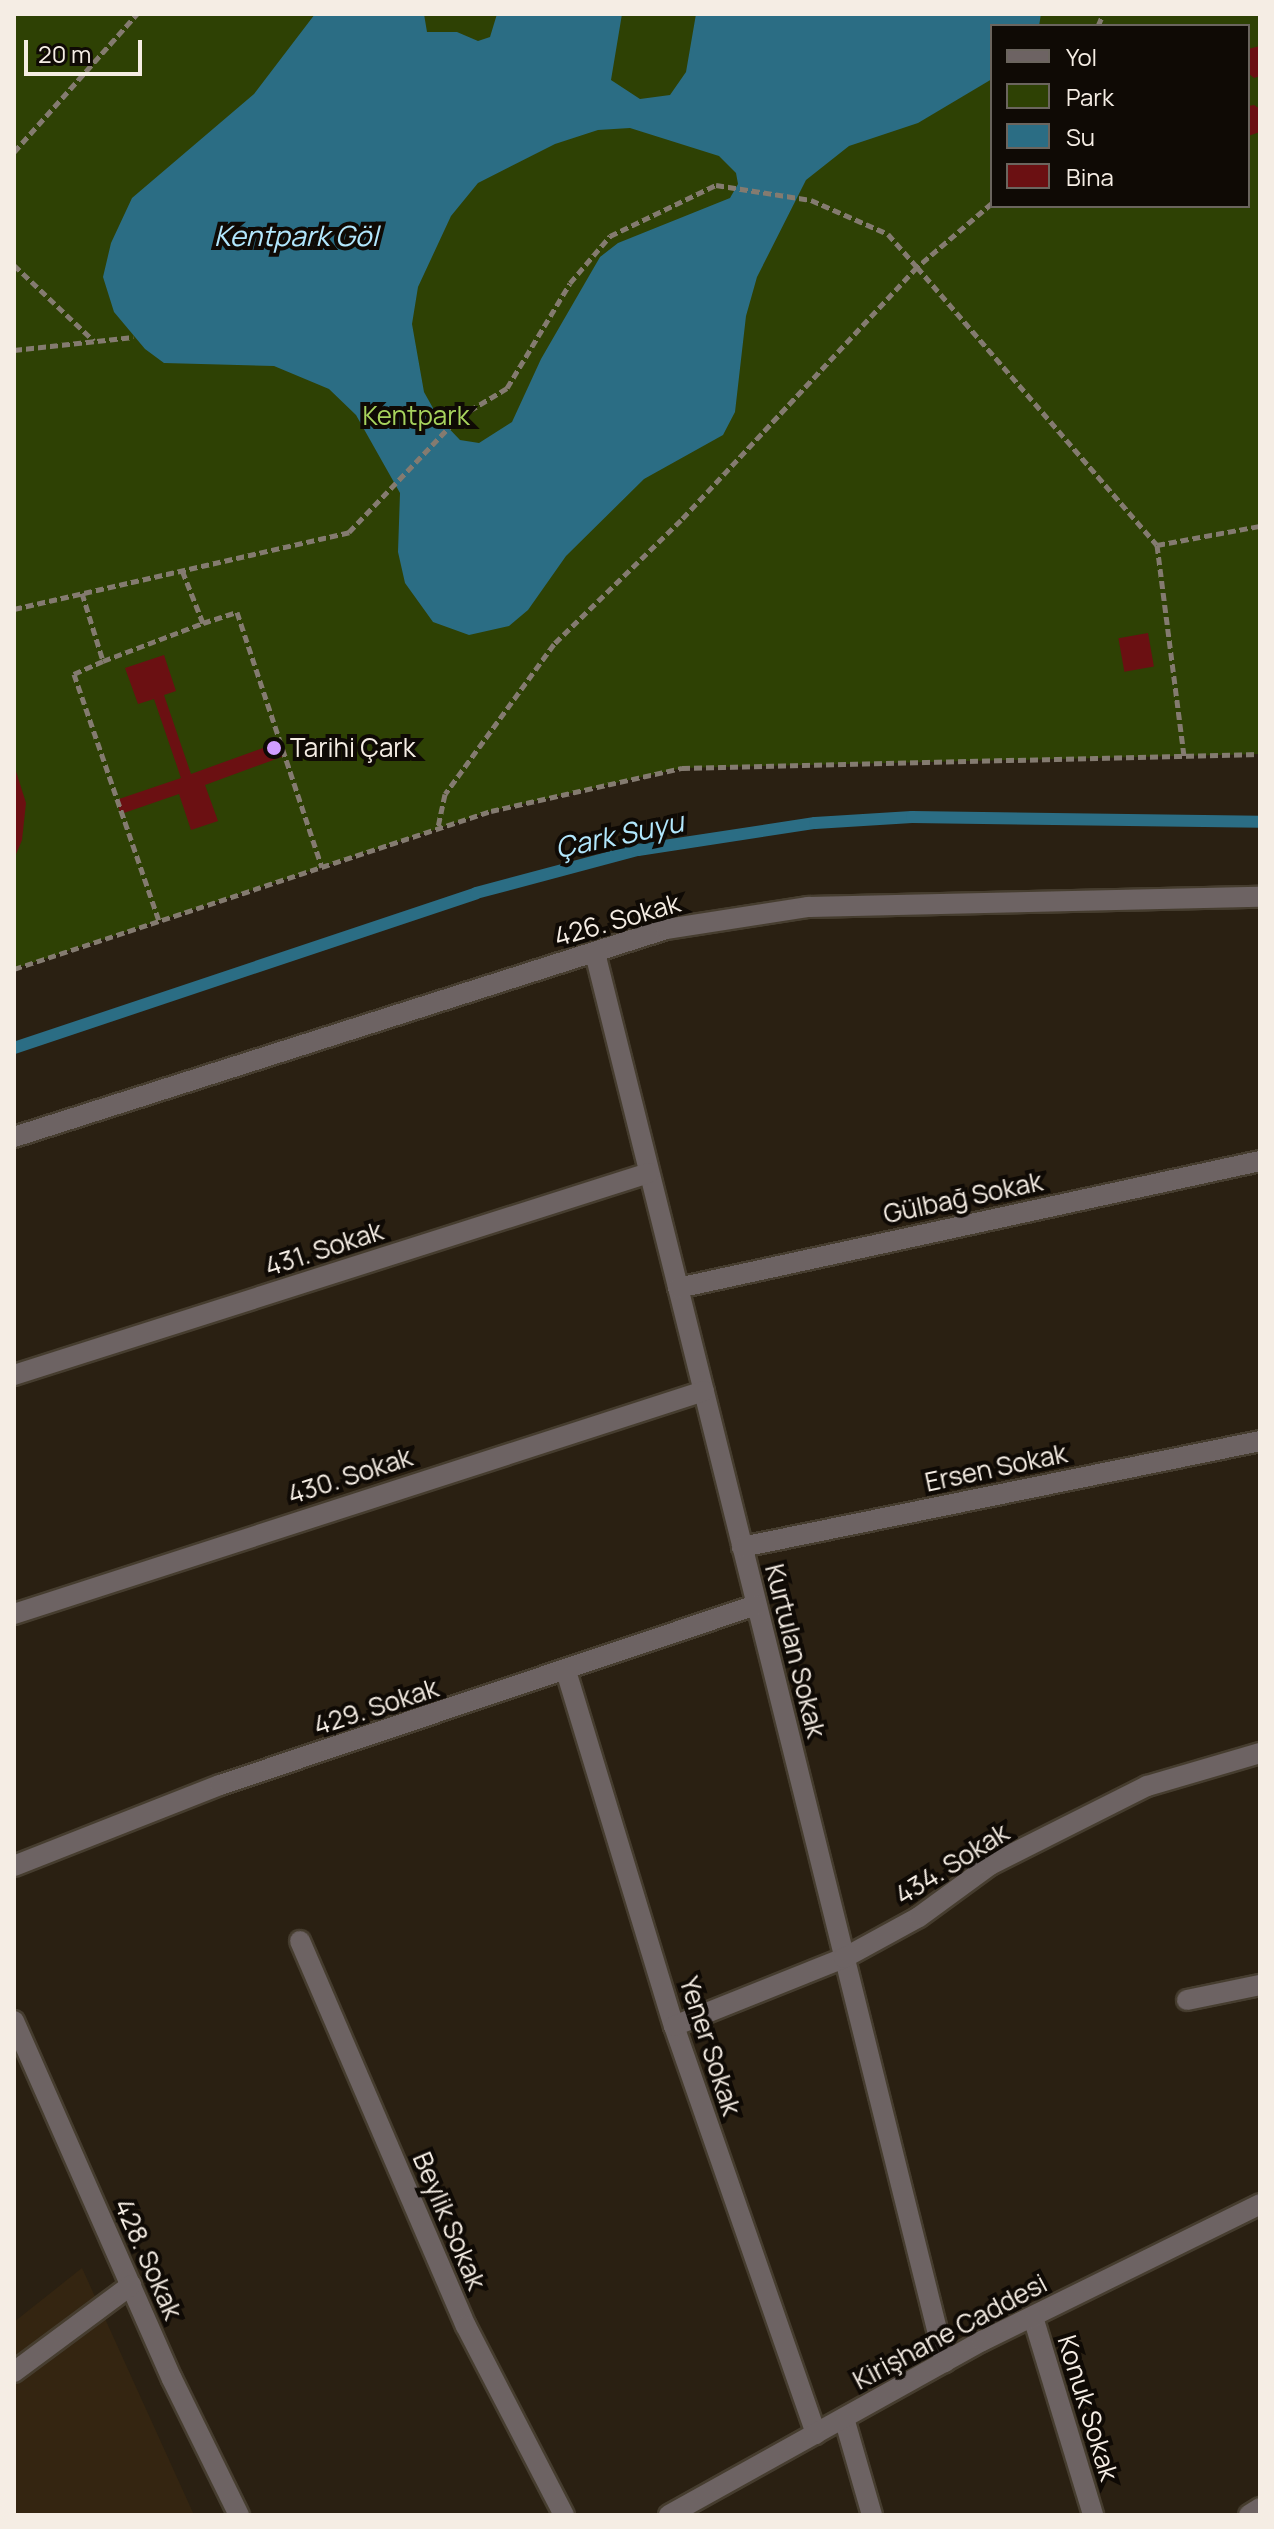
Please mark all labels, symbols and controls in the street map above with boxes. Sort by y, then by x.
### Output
scale bar [28,24,146,74]
legend [990,24,1250,208]
text: 20 m [38,37,91,70]
text: Yol [1066,40,1097,73]
text: Park [1066,80,1114,113]
text: Su [1066,120,1095,153]
text: Bina [1066,160,1114,193]
water label: Kentpark Göl [214,218,378,252]
park label: Kentpark [362,400,470,432]
place label: Tarihi Çark [290,732,416,764]
marker: Tarihi Çark [265,739,283,757]
water label: Çark Suyu [552,804,686,864]
street label: 426. Sokak [550,887,684,953]
street label: Gülbağ Sokak [881,1166,1045,1230]
street label: 431. Sokak [261,1215,387,1283]
street label: Ersen Sokak [922,1438,1070,1498]
street label: 430. Sokak [284,1441,416,1511]
street label: Kurtulan Sokak [758,1561,832,1741]
street label: 429. Sokak [310,1672,442,1742]
street label: 434. Sokak [889,1817,1015,1911]
street label: Yener Sokak [673,1973,747,2119]
street label: Beylik Sokak [406,2147,492,2295]
street label: 428. Sokak [108,2194,188,2324]
street label: Kirişhane Caddesi [848,2268,1052,2396]
street label: Konuk Sokak [1051,2332,1125,2484]

